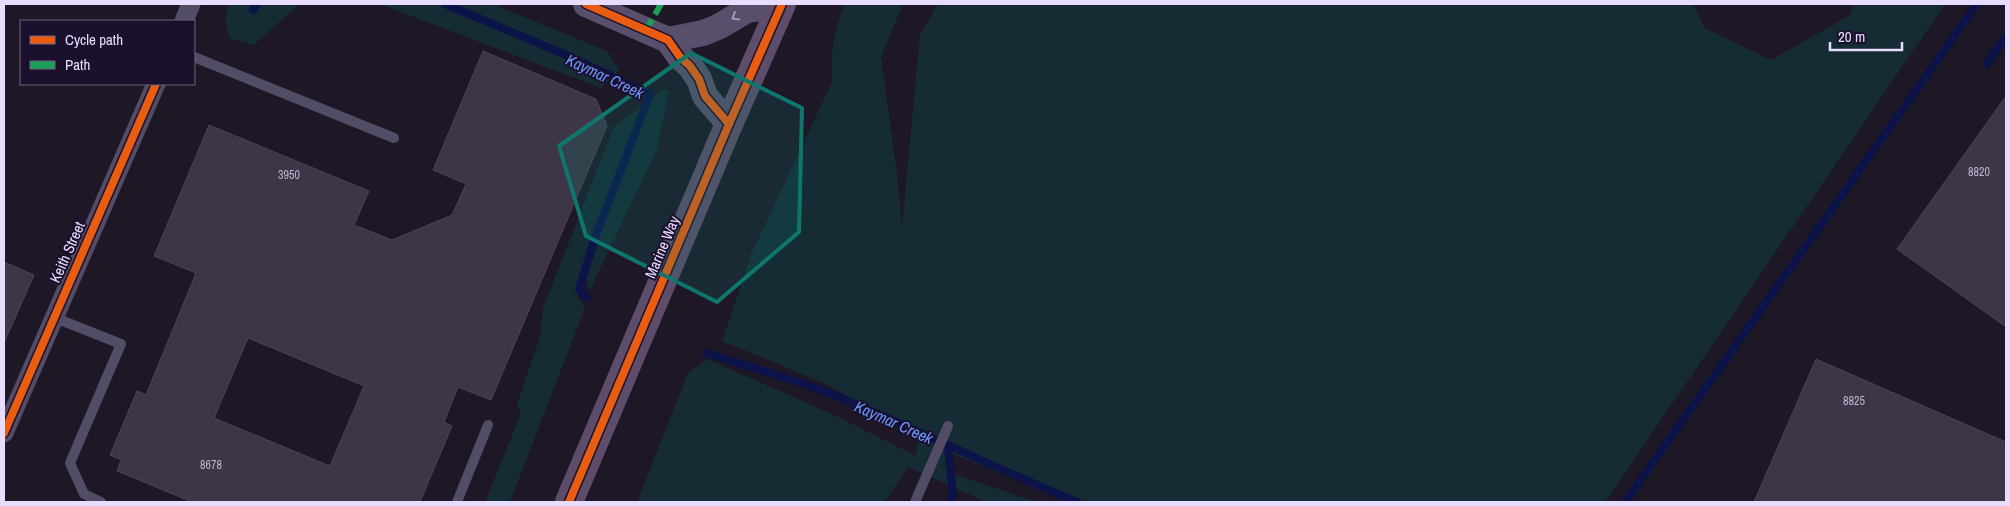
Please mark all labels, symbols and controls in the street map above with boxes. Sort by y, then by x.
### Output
one-way arrow [731,11,740,21]
legend [20,20,195,85]
scale bar [1830,20,1902,52]
text: 20 m [1838,26,1865,47]
text: Cycle path [65,29,123,50]
water label: Kaymar Creek [562,48,648,104]
text: Path [65,54,90,75]
house number: 8820 [1968,164,1990,180]
house number: 3950 [278,167,300,183]
street label: Marine Way [639,212,685,281]
street label: Keith Street [44,218,90,286]
house number: 8825 [1843,393,1865,409]
water label: Kaymar Creek [851,395,937,449]
house number: 8678 [200,457,222,473]

